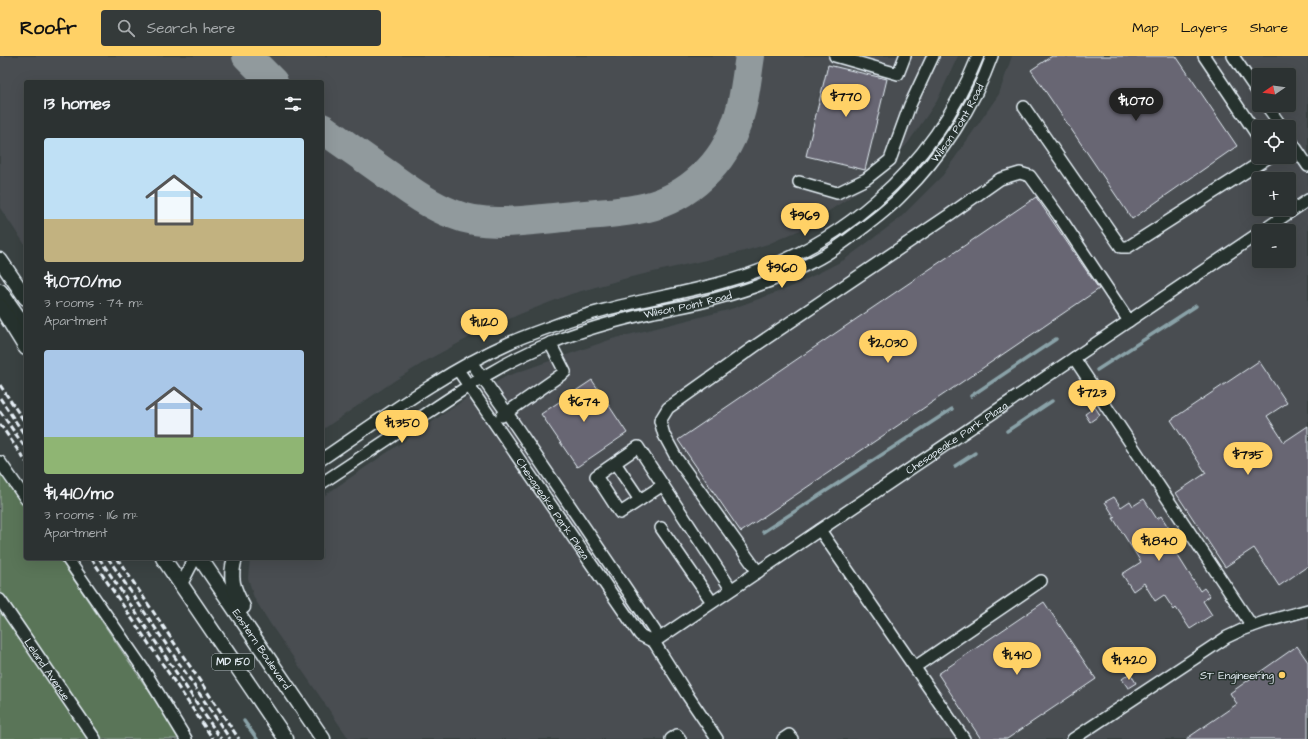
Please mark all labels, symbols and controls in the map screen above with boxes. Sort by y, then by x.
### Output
search box [101,10,381,46]
text: Roofr [20,15,77,42]
icon: search [115,17,137,39]
text: Search here [147,18,235,39]
text: Map [1132,18,1159,38]
text: Layers [1181,18,1228,38]
text: Share [1250,18,1288,38]
north arrow [1252,68,1296,112]
map controls [1252,68,1296,268]
street label: Wilson Point Road [927,81,987,165]
pin: $770 [822,84,870,118]
text: $770 [830,88,862,106]
pin: $1,070 [1103,88,1169,122]
text: 13 homes [44,92,111,116]
text: $1,070 [1118,92,1154,110]
icon: filters [282,93,304,115]
button: locate [1252,120,1296,164]
icon: home [138,164,210,236]
button: + [1252,172,1296,216]
pin: $969 [781,203,829,237]
text: $969 [790,207,820,225]
button: − [1252,224,1296,268]
pin: $960 [758,255,806,289]
text: $960 [767,259,798,277]
text: $1,070/mo [44,270,121,294]
street label: Wilson Point Road [642,287,734,322]
text: 3 rooms · 74 m² [44,294,144,312]
pin: $1,120 [451,309,517,343]
text: Apartment [44,312,108,330]
text: $1,120 [470,313,498,331]
pin: $2,030 [855,330,921,364]
text: $2,030 [868,334,908,352]
icon: home [138,376,210,448]
pin: $723 [1068,380,1116,414]
text: $723 [1077,384,1107,402]
pin: $674 [560,389,608,423]
text: $674 [568,393,600,411]
street label: Chesapeake Park Plaza [902,397,1011,478]
pin: $1,350 [369,410,435,444]
text: $1,350 [384,414,420,432]
pin: $735 [1224,442,1272,476]
text: $735 [1232,446,1264,464]
street label: Chesapeake Park Plaza [513,455,594,563]
text: $1,410/mo [44,482,114,506]
text: 3 rooms · 116 m² [44,506,138,524]
text: Apartment [44,524,108,542]
pin: $1,840 [1126,528,1192,562]
text: $1,840 [1141,532,1177,550]
street label: Eastern Boulevard [229,606,295,693]
street label: Leland Avenue [21,635,74,703]
pin: $1,410 [984,642,1050,676]
text: $1,410 [1002,646,1032,664]
pin: $1,420 [1096,647,1162,681]
text: $1,420 [1111,651,1147,669]
road number: MD 150 [212,654,254,670]
place label: ST Engineering [1200,668,1274,684]
marker: ST Engineering [1277,670,1287,680]

